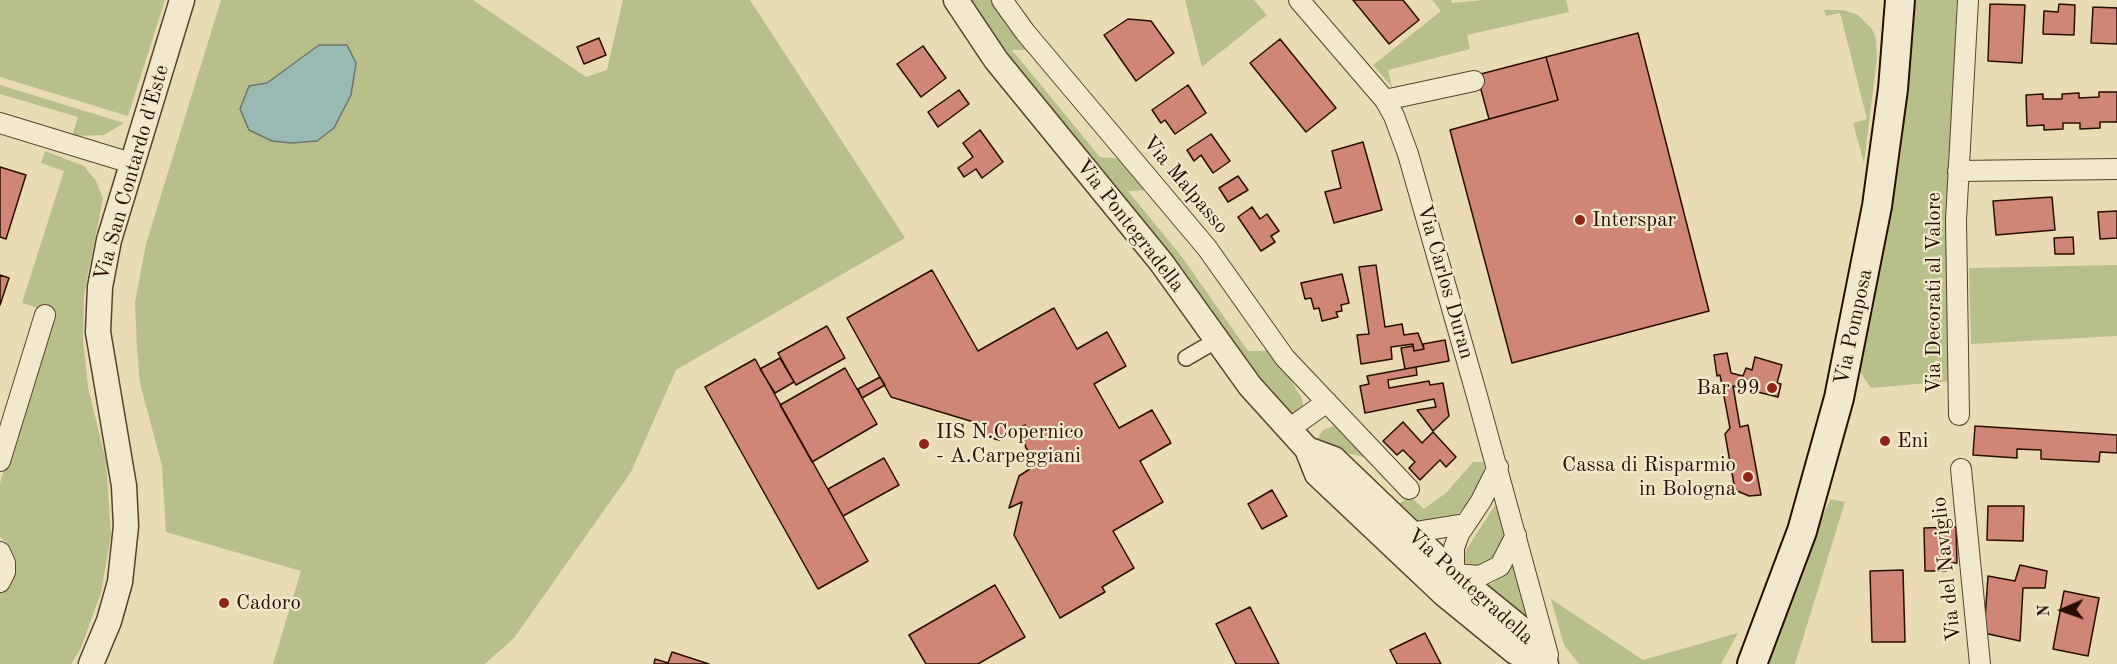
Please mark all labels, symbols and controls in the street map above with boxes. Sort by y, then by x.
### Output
street label: Via San Contardo d'Este [89,62,175,284]
street label: Via Malpasso [1137,131,1233,239]
street label: Via Pontegradella [1070,154,1190,298]
street label: Via Decorati al Valore [1921,192,1947,394]
street label: Via Carlos Duran [1411,202,1479,362]
place label: Interspar [1592,207,1676,233]
marker: Interspar [1573,213,1587,227]
street label: Via Pomposa [1829,267,1879,387]
place label: Bar 99 [1696,375,1760,401]
marker: Bar 99 [1765,381,1779,395]
place label: IIS N.Copernico - A.Carpeggiani [936,419,1084,469]
place label: Eni [1897,428,1928,454]
marker: Eni [1878,434,1892,448]
marker: IIS N.Copernico - A.Carpeggiani [917,437,931,451]
place label: Cassa di Risparmio in Bologna [1562,452,1736,502]
marker: Cassa di Risparmio in Bologna [1741,470,1755,484]
street label: Via del Naviglio [1927,496,1967,642]
street label: Via Pontegradella [1401,523,1539,651]
north arrow [2033,580,2093,640]
place label: Cadoro [236,590,301,616]
marker: Cadoro [217,596,231,610]
text: N [2037,604,2053,617]

